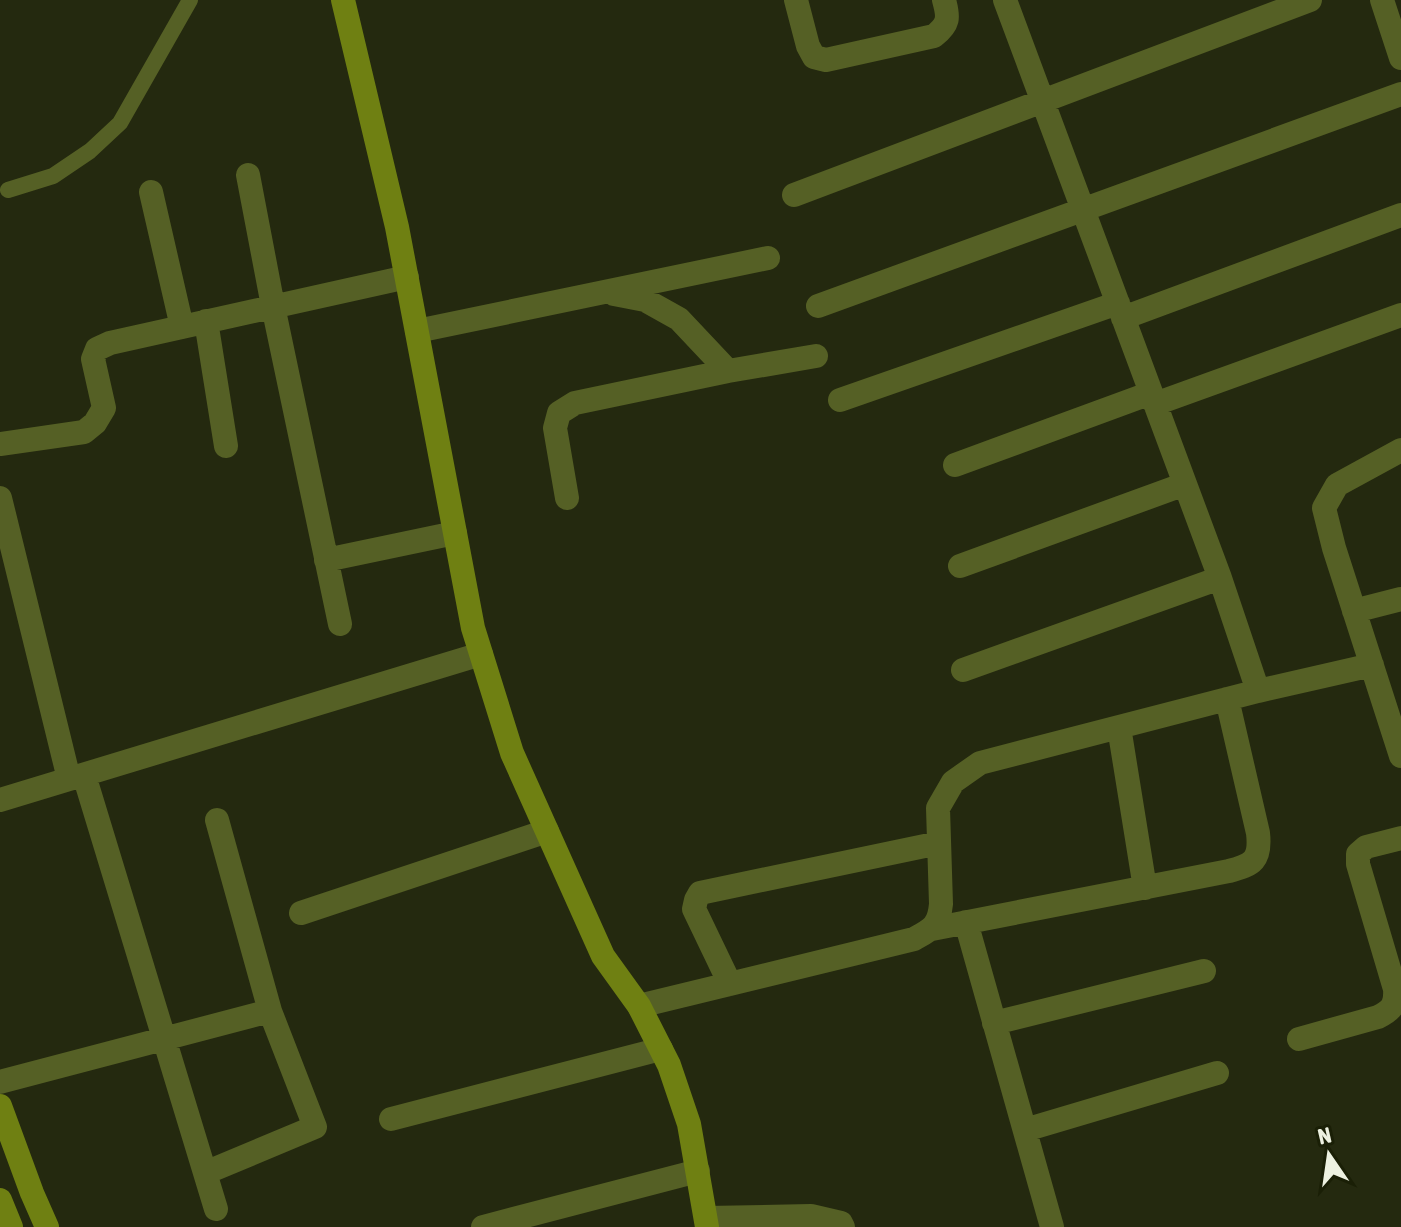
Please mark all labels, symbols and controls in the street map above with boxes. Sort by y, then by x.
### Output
north arrow [1289,1115,1369,1195]
text: N [1315,1121,1334,1150]

